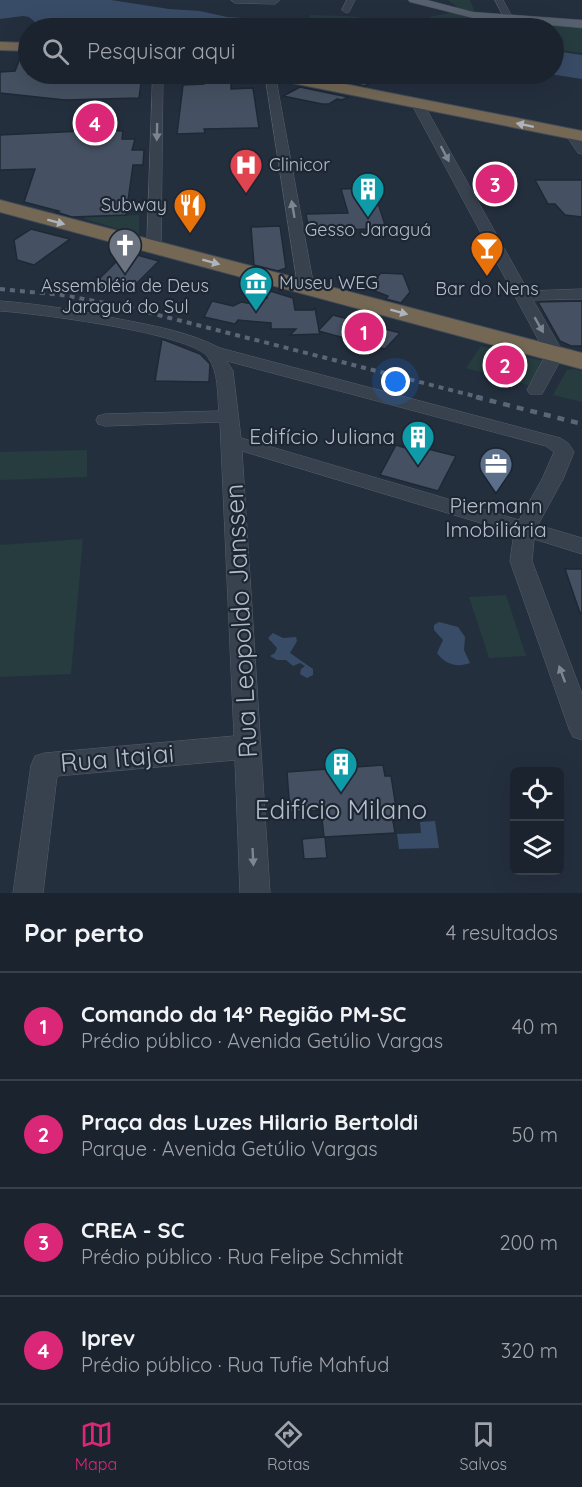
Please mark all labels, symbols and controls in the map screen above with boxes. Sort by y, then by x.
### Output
search box [18,18,564,84]
icon: search [39,35,72,68]
text: Pesquisar aqui [87,37,235,65]
pin: 4 [76,100,115,146]
one-way arrow [515,120,534,129]
one-way arrow [152,122,162,141]
one-way arrow [440,146,450,163]
hospital icon: Clinicor [228,147,264,194]
place label: Clinicor [269,153,330,176]
pin: 3 [476,162,514,207]
building icon: Gesso Jaraguá [350,171,386,218]
restaurant icon: Subway [172,187,208,234]
place label: Subway [101,193,167,216]
one-way arrow [288,199,297,218]
one-way arrow [48,218,66,227]
place label: Gesso Jaraguá [305,218,431,241]
church icon: Assembléia de Deus Jaraguá do Sul [107,227,143,274]
bar icon: Bar do Nens [469,230,505,277]
one-way arrow [201,258,220,268]
museum icon: Museu WEG [238,265,274,312]
place label: Museu WEG [279,271,378,294]
place label: Assembléia de Deus Jaraguá do Sul [41,274,209,318]
place label: Bar do Nens [435,277,539,300]
one-way arrow [390,308,408,317]
pin: 1 [344,310,384,354]
one-way arrow [533,317,544,333]
pin: 2 [486,342,524,388]
your location [381,367,410,396]
building icon: Edifício Juliana [400,419,436,466]
place label: Edifício Juliana [249,423,395,449]
office icon: Piermann Imobiliária [478,446,514,493]
street label: Rua Leopoldo Janssen [217,483,264,759]
place label: Piermann Imobiliária [445,492,547,542]
one-way arrow [557,665,567,683]
street label: Rua Itajai [59,736,175,779]
building icon: Edifício Milano [323,746,359,793]
map controls [510,767,564,875]
button: locate [510,767,564,821]
place label: Edifício Milano [255,793,427,826]
button: layers [510,821,564,875]
one-way arrow [248,848,258,867]
text: Por perto [24,916,144,949]
text: 4 resultados [446,920,558,945]
text: Comando da 14º Região PM-SC [81,1000,406,1028]
text: 1 [40,1014,47,1039]
text: 40 m [512,1014,558,1039]
text: Prédio público · Avenida Getúlio Vargas [81,1028,443,1053]
text: Praça das Luzes Hilario Bertoldi [81,1108,418,1136]
text: 2 [38,1122,49,1147]
text: 50 m [512,1122,558,1147]
text: Parque · Avenida Getúlio Vargas [81,1136,378,1161]
text: CREA - SC [81,1216,185,1244]
text: 3 [38,1230,49,1255]
text: 200 m [499,1230,558,1255]
text: Prédio público · Rua Felipe Schmidt [81,1244,404,1269]
text: Iprev [81,1324,135,1352]
text: 4 [38,1338,49,1363]
text: 320 m [501,1338,558,1363]
text: Prédio público · Rua Tufie Mahfud [81,1352,389,1377]
tab: Mapa [75,1418,117,1474]
tab: Rotas [267,1418,310,1474]
tab: Salvos [460,1418,507,1474]

